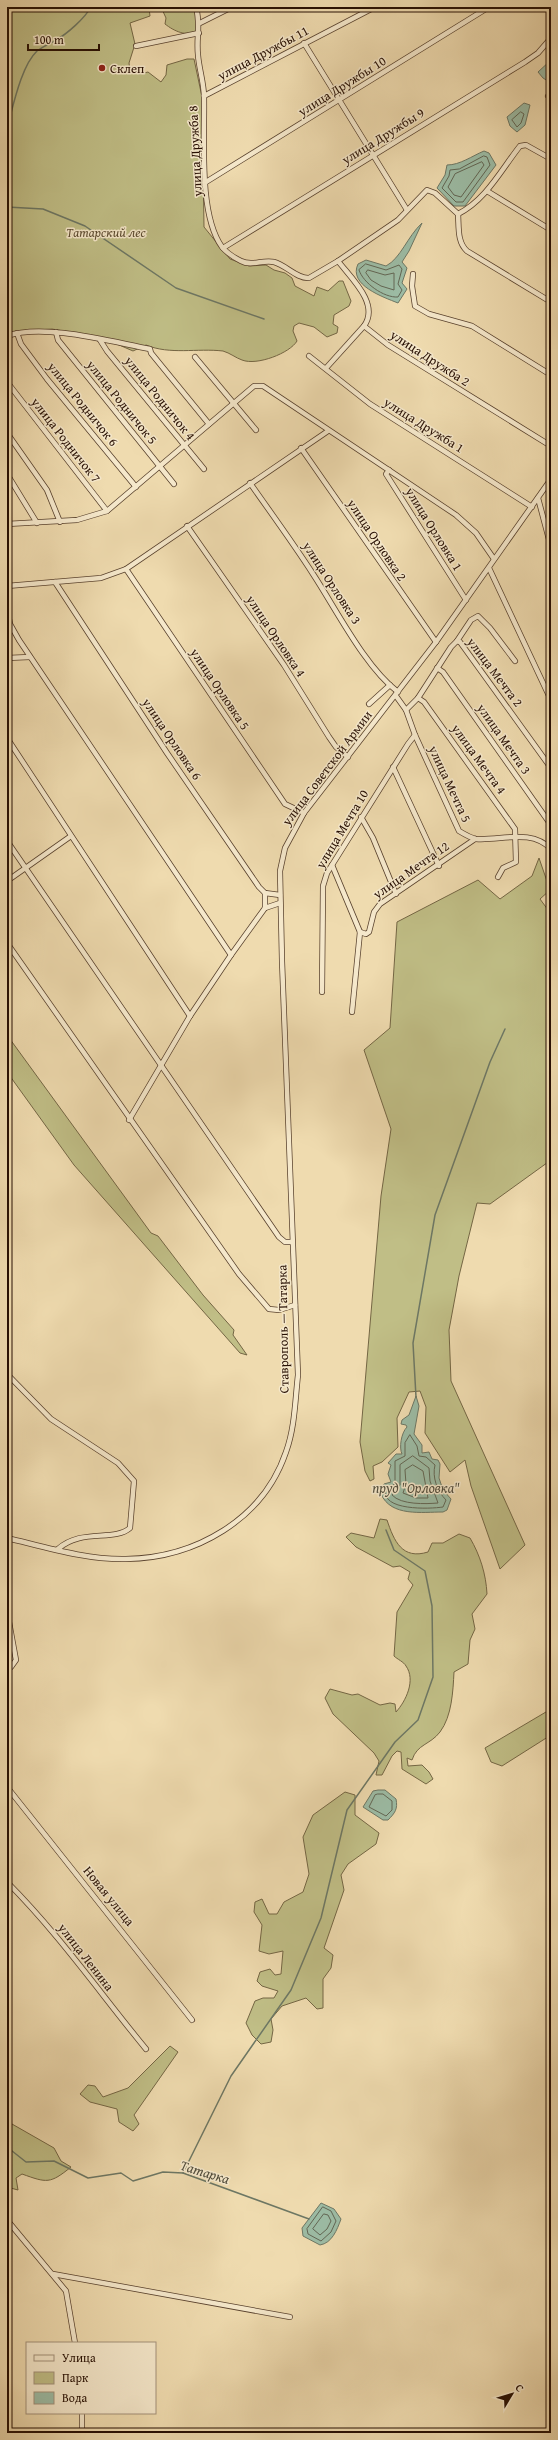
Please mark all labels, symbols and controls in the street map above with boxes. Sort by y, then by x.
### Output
street label: улица Дружбы 11 [213,21,312,85]
scale bar [28,26,99,52]
text: 100 m [34,31,64,48]
street label: улица Дружбы 10 [293,51,390,121]
place label: Склеп [110,59,144,78]
marker: Склеп [97,63,107,73]
street label: улица Дружбы 9 [337,103,428,170]
street label: улица Дружба 8 [183,105,207,198]
park label: Татарский лес [66,223,146,242]
street label: улица Дружба 2 [386,325,473,391]
street label: улица Родничок 4 [119,351,200,444]
street label: улица Родничок 5 [81,355,162,448]
street label: улица Родничок 6 [42,357,123,450]
street label: улица Дружба 1 [379,392,468,457]
street label: улица Родничок 7 [26,393,105,487]
street label: улица Орловка 1 [400,483,467,574]
street label: улица Орловка 2 [342,494,411,585]
street label: улица Орловка 3 [298,537,366,628]
street label: улица Орловка 4 [241,590,310,681]
street label: улица Мечта 2 [462,632,528,711]
street label: улица Орловка 5 [185,643,254,734]
street label: улица Орловка 6 [137,693,206,784]
street label: улица Мечта 3 [472,699,536,778]
street label: улица Советской Армии [277,706,377,830]
street label: улица Мечта 4 [446,719,511,798]
street label: улица Мечта 5 [423,742,476,826]
street label: улица Мечта 10 [310,786,373,873]
street label: улица Мечта 12 [368,837,453,904]
street label: Ставрополь — Татарка [272,1264,294,1393]
water label: пруд "Орловка" [372,1478,460,1498]
street label: Новая улица [79,1862,140,1931]
street label: улица Ленина [53,1918,119,1996]
water label: Татарка [178,2155,233,2189]
legend [26,2342,156,2414]
text: Улица [62,2349,96,2366]
text: Парк [62,2369,89,2386]
north arrow [492,2374,532,2414]
text: С [512,2380,528,2395]
text: Вода [62,2389,87,2406]

